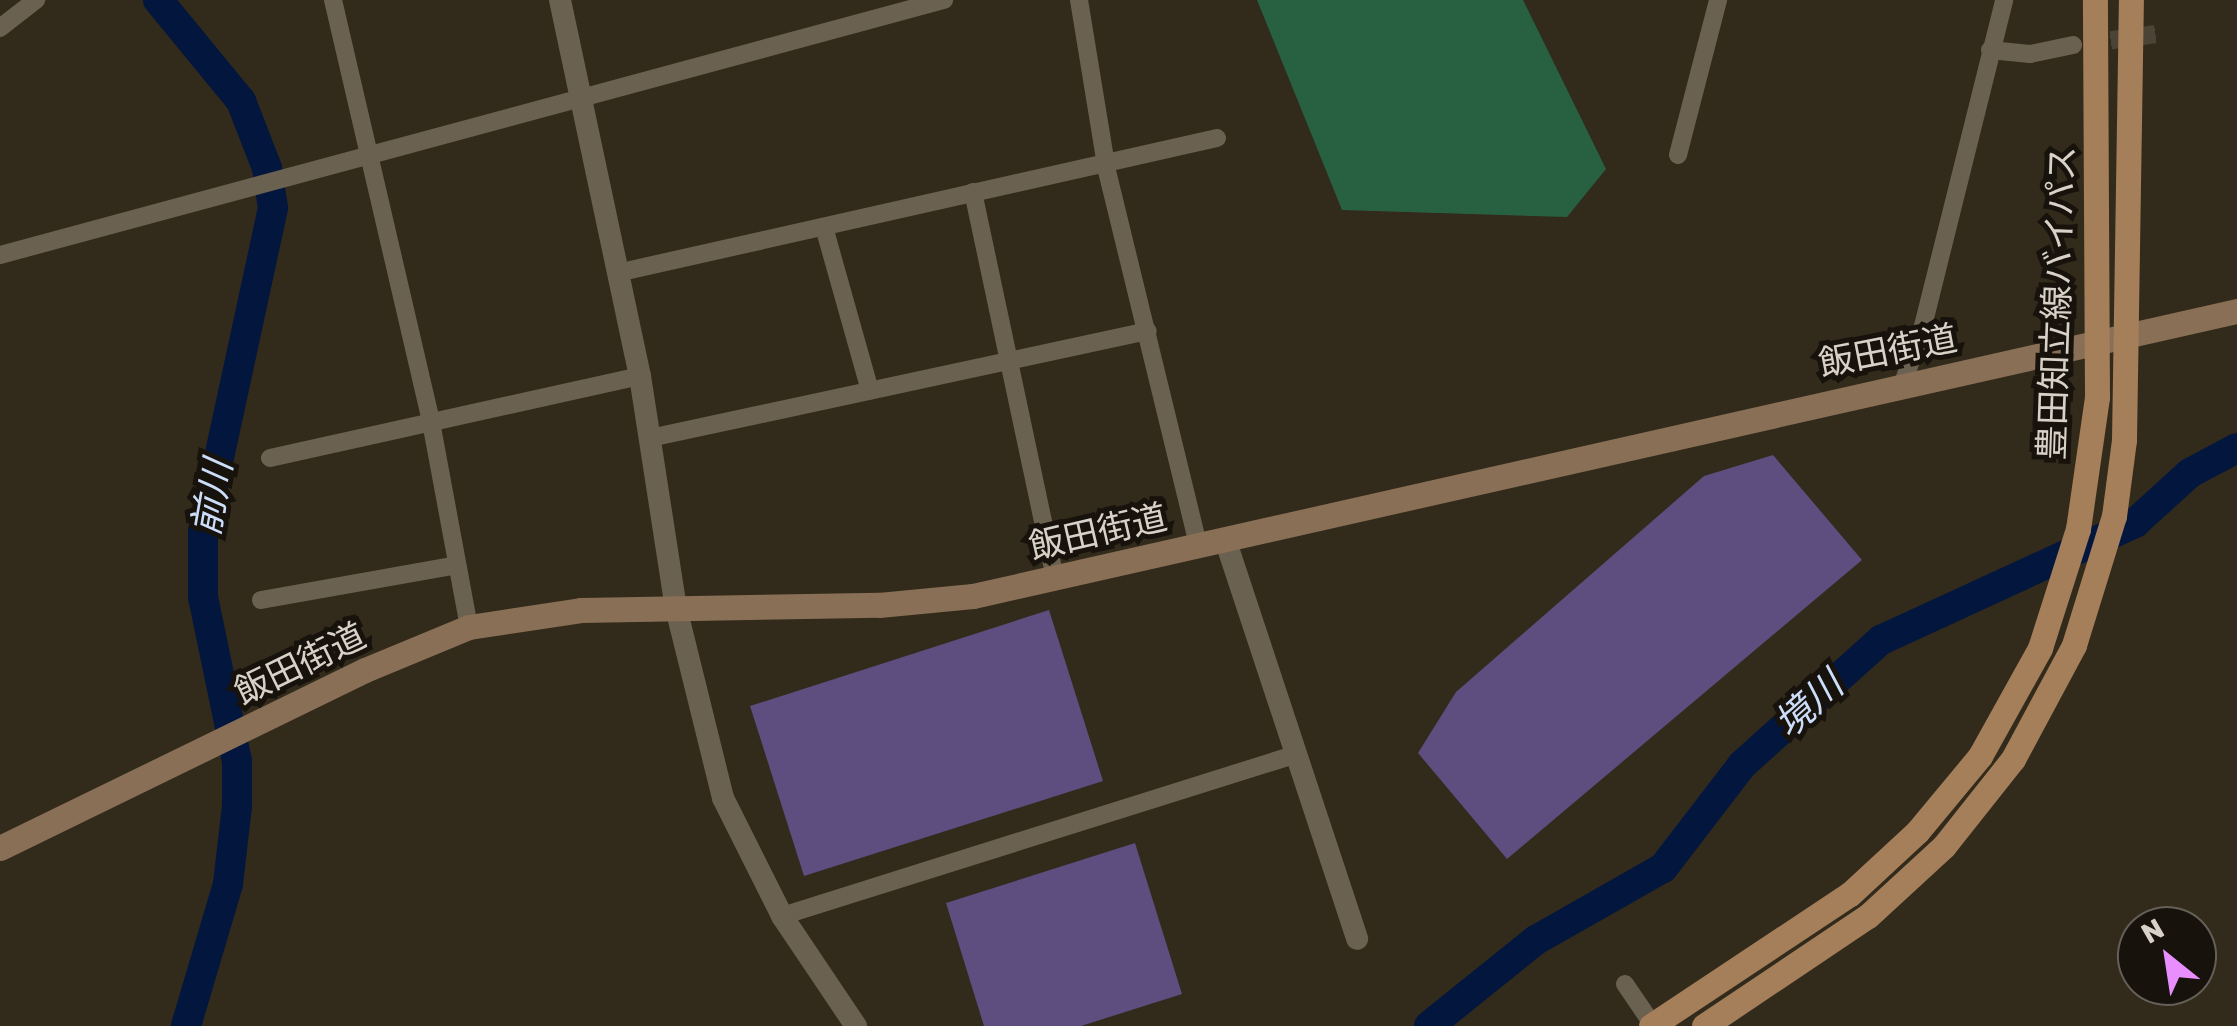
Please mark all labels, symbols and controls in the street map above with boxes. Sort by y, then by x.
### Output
street label: 豊田知立線バイパス [2031,145,2083,461]
street label: 飯田街道 [1815,317,1961,385]
water label: 前川 [184,457,242,539]
street label: 飯田街道 [1025,496,1171,568]
street label: 飯田街道 [228,614,372,714]
water label: 境川 [1766,663,1852,747]
north arrow [2117,906,2217,1006]
text: N [2136,912,2170,951]

